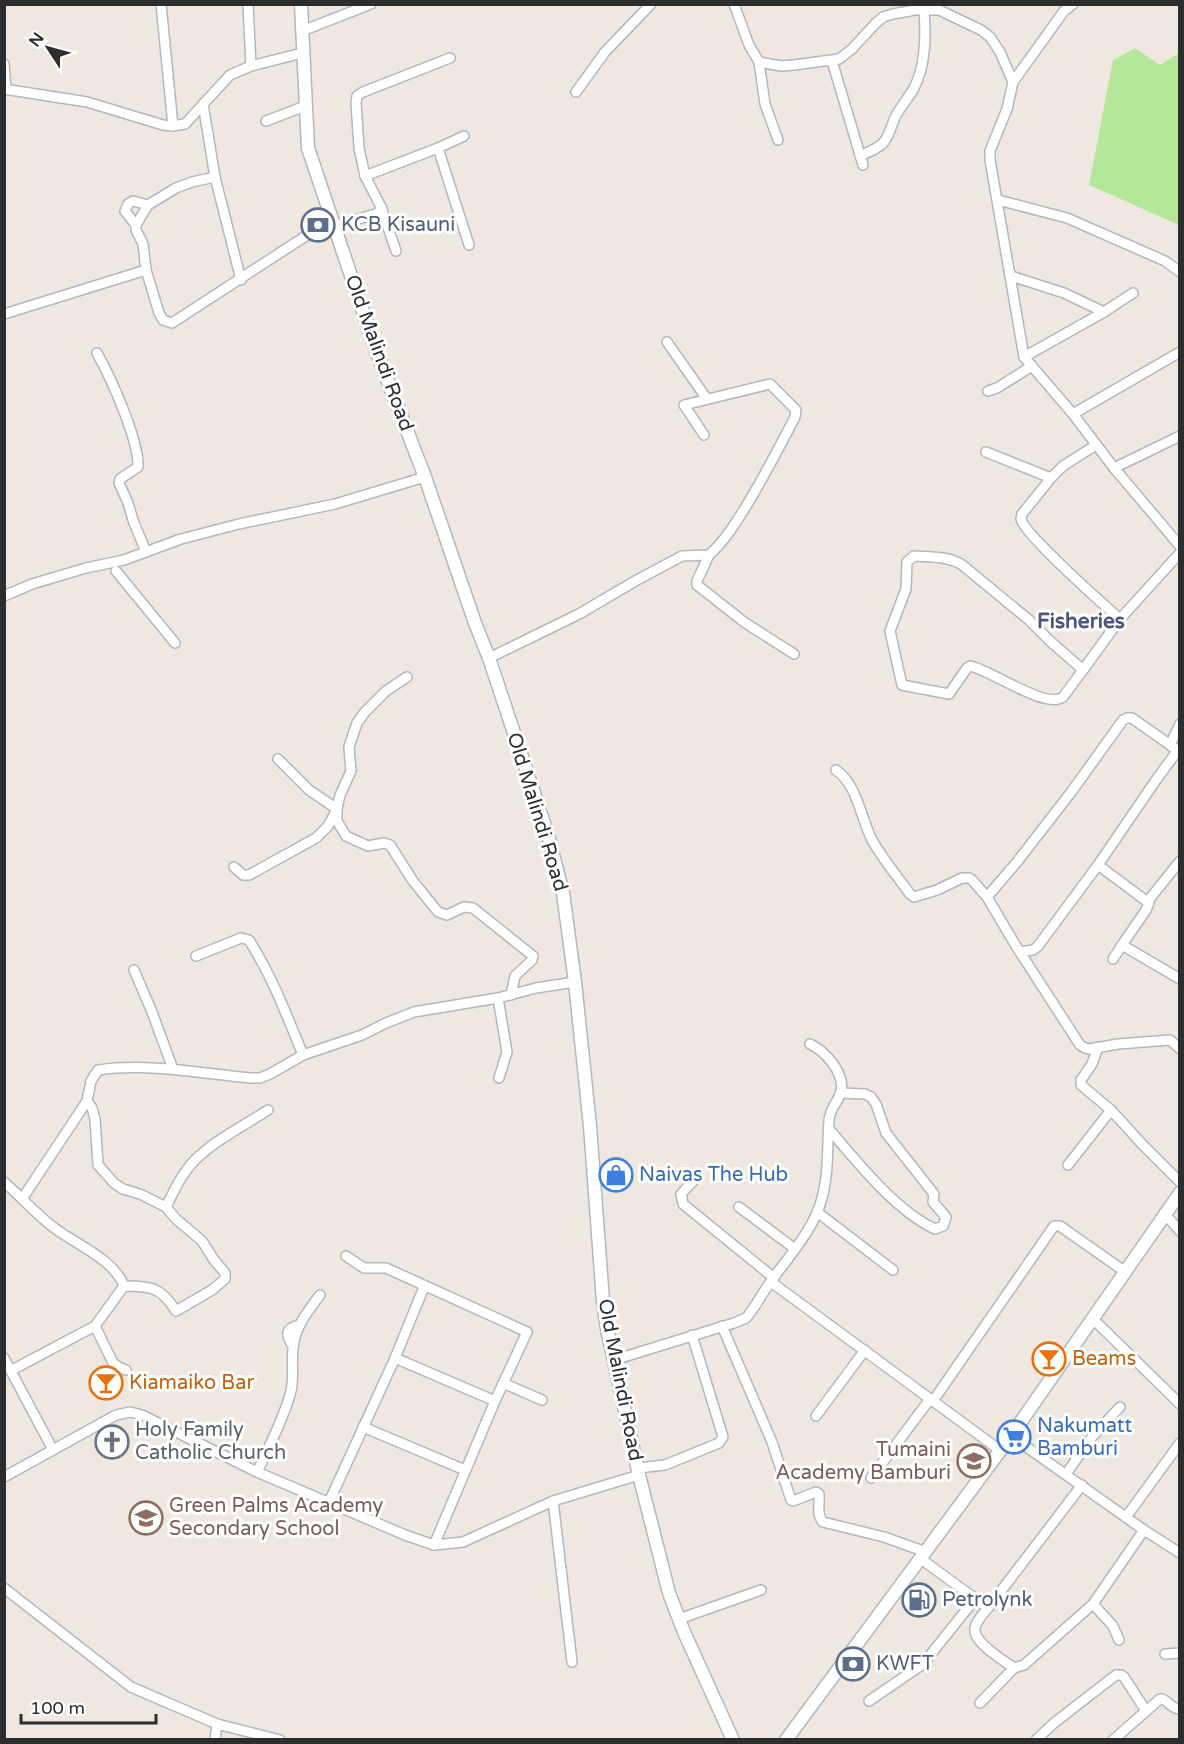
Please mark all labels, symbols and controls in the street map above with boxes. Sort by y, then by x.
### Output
north arrow [18,18,78,78]
text: N [25,29,49,51]
bank icon: KCB Kisauni [300,207,336,243]
place label: KCB Kisauni [341,213,455,237]
street label: Old Malindi Road [340,272,418,434]
district label: Fisheries [1037,609,1125,634]
street label: Old Malindi Road [501,730,573,894]
shop icon: Naivas The Hub [598,1157,634,1193]
place label: Naivas The Hub [639,1163,788,1187]
street label: Old Malindi Road [593,1297,647,1463]
bar icon: Beams [1031,1341,1067,1377]
place label: Beams [1072,1347,1136,1371]
bar icon: Kiamaiko Bar [88,1365,124,1401]
place label: Kiamaiko Bar [129,1371,254,1395]
place label: Nakumatt Bamburi [1037,1414,1132,1461]
place label: Holy Family Catholic Church [135,1418,286,1465]
supermarket icon: Nakumatt Bamburi [996,1419,1032,1455]
church icon: Holy Family Catholic Church [94,1424,130,1460]
place label: Tumaini Academy Bamburi [775,1438,951,1485]
school or university icon: Tumaini Academy Bamburi [956,1443,992,1479]
place label: Green Palms Academy Secondary School [169,1494,384,1541]
school or university icon: Green Palms Academy Secondary School [128,1500,164,1536]
fuel station icon: Petrolynk [901,1582,937,1618]
place label: Petrolynk [942,1588,1033,1612]
bank icon: KWFT [835,1646,871,1682]
place label: KWFT [876,1652,934,1676]
scale bar [21,1687,156,1725]
text: 100 m [30,1697,85,1719]

